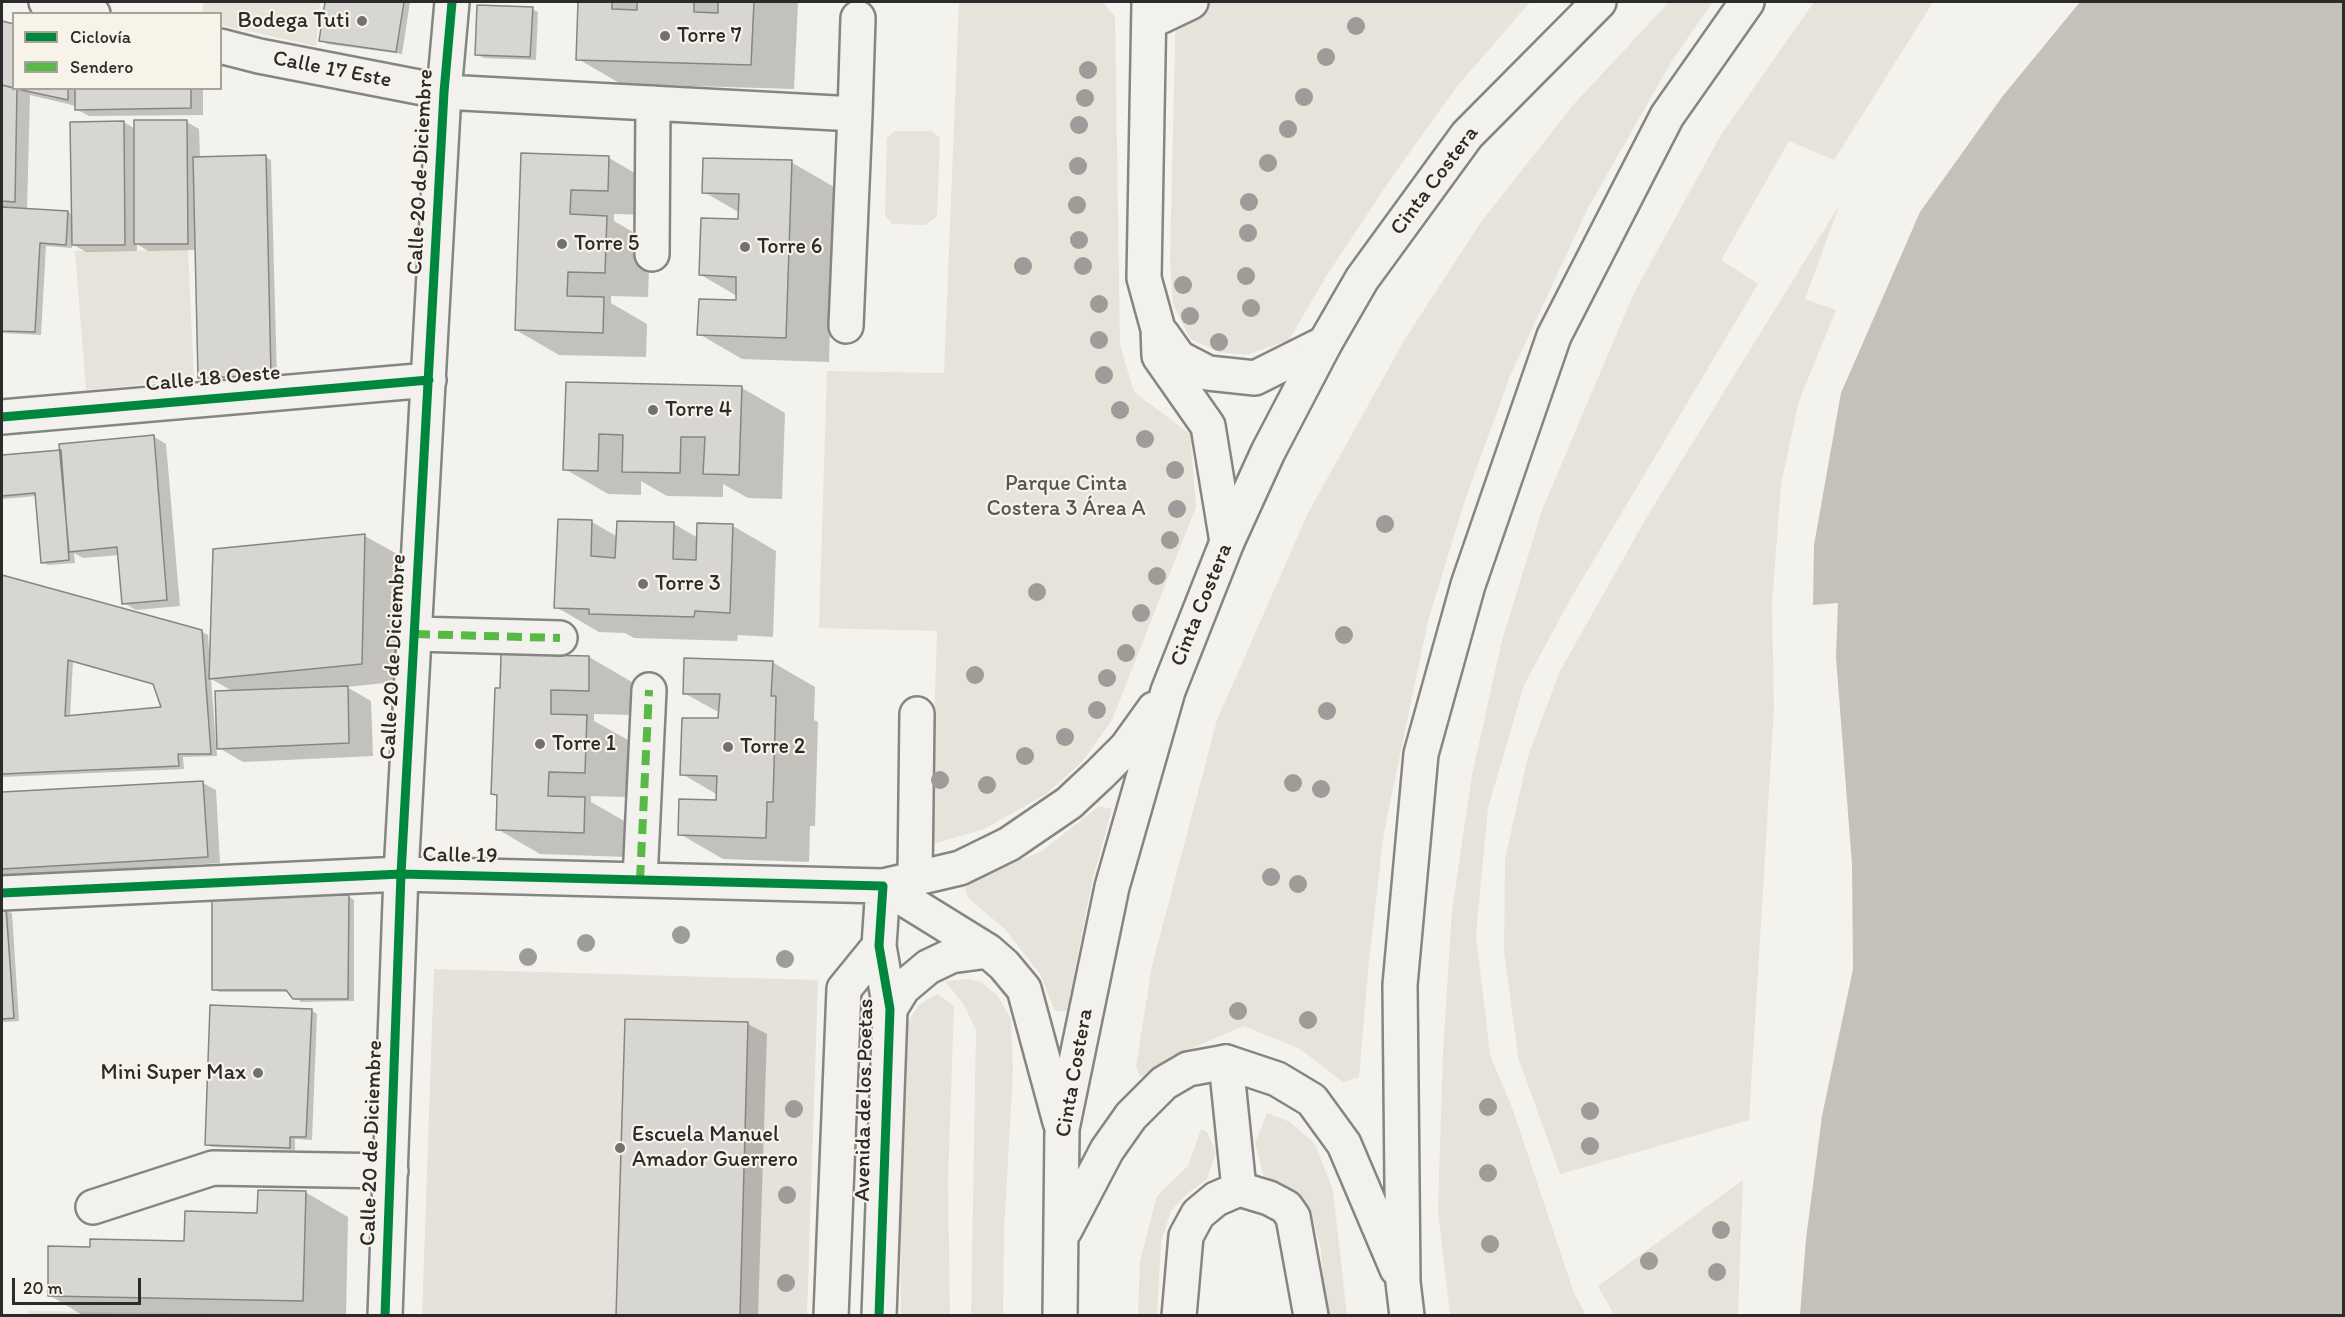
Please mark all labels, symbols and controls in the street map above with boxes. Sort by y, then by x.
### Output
place label: Bodega Tuti [238,8,350,34]
legend [12,12,222,90]
marker: Bodega Tuti [355,14,369,28]
place label: Torre 7 [677,23,742,49]
text: Ciclovía [70,26,131,48]
marker: Torre 7 [658,29,672,43]
street label: Calle 17 Este [270,46,394,94]
text: Sendero [70,56,133,78]
street label: Calle 20 de Diciembre [402,68,440,276]
street label: Cinta Costera [1385,121,1485,241]
place label: Torre 5 [574,231,639,257]
place label: Torre 6 [757,234,822,260]
marker: Torre 5 [555,237,569,251]
marker: Torre 6 [738,240,752,254]
street label: Calle 18 Oeste [144,360,282,398]
place label: Torre 4 [665,397,732,423]
marker: Torre 4 [646,403,660,417]
park label: Parque Cinta Costera 3 Área A [986,471,1146,522]
street label: Cinta Costera [1165,540,1239,670]
street label: Calle 20 de Diciembre [375,553,413,761]
place label: Torre 3 [655,571,721,597]
marker: Torre 3 [636,577,650,591]
place label: Torre 1 [552,731,616,757]
place label: Torre 2 [740,734,805,760]
marker: Torre 1 [533,737,547,751]
marker: Torre 2 [721,740,735,754]
street label: Calle 19 [422,842,498,870]
street label: Avenida de los Poetas [850,998,880,1202]
street label: Cinta Costera [1051,1007,1099,1139]
street label: Calle 20 de Diciembre [355,1039,389,1247]
place label: Mini Super Max [101,1060,246,1086]
marker: Mini Super Max [251,1066,265,1080]
place label: Escuela Manuel Amador Guerrero [632,1122,798,1174]
marker: Escuela Manuel Amador Guerrero [613,1141,627,1155]
scale bar [15,1266,144,1304]
text: 20 m [23,1277,63,1299]

